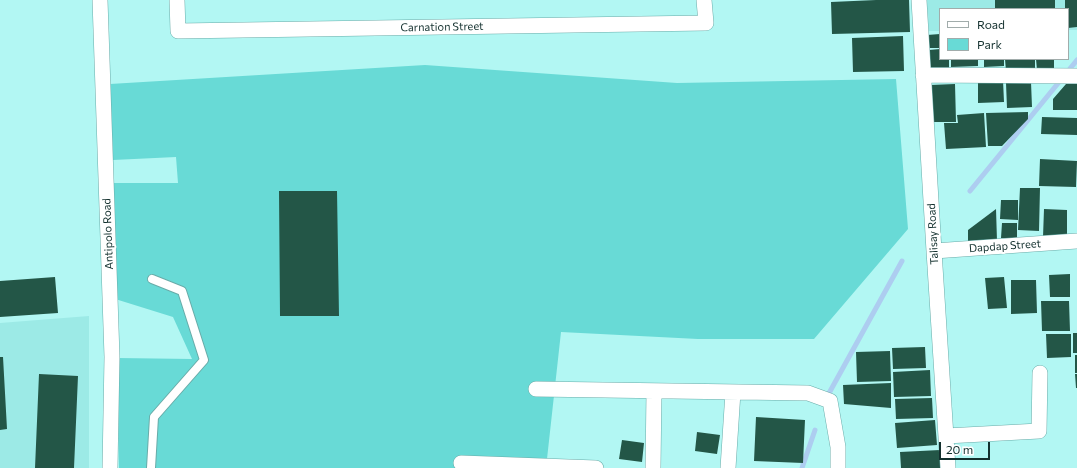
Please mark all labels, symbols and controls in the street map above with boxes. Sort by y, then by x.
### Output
legend [939,8,1069,60]
text: Road [977,17,1005,31]
street label: Carnation Street [400,20,484,34]
text: Park [977,37,1002,51]
street label: Antipolo Road [100,198,116,270]
street label: Talisay Road [925,203,941,265]
street label: Dapdap Street [969,237,1041,255]
scale bar [941,434,992,460]
text: 20 m [946,442,973,456]

